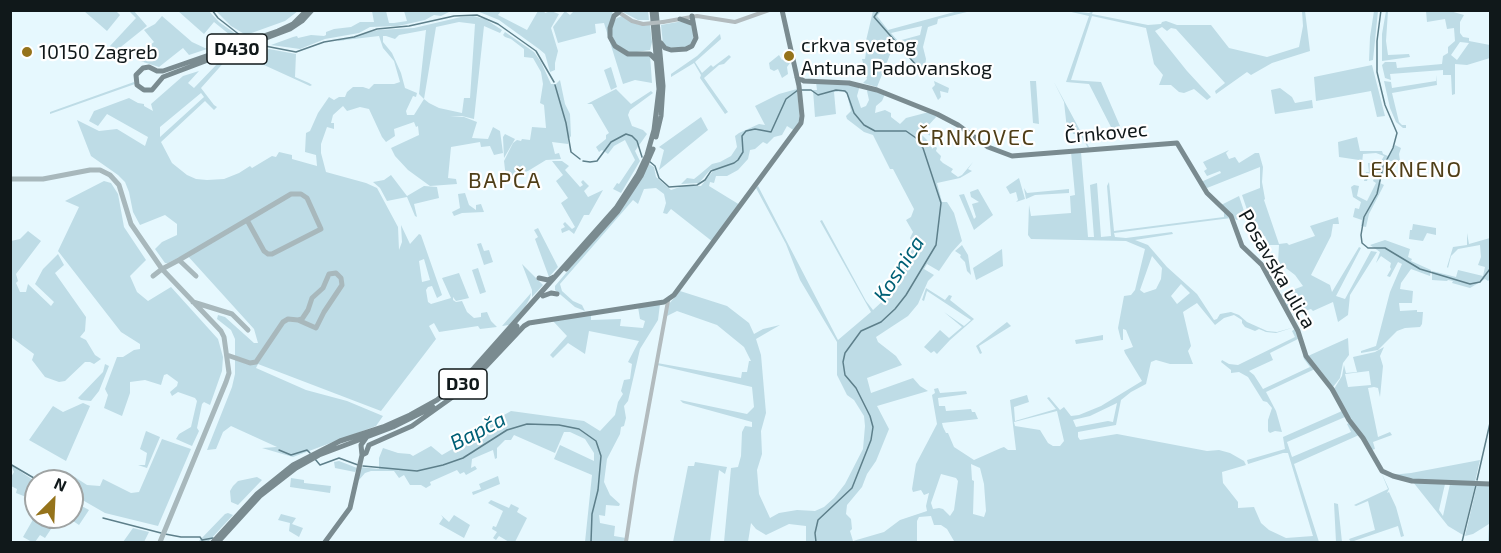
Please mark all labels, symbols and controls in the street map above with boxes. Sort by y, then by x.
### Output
place label: crkva svetog Antuna Padovanskog [801,33,992,80]
road number: D430 [207,34,267,64]
place label: 10150 Zagreb [39,40,158,64]
marker: 10150 Zagreb [20,45,34,59]
marker: crkva svetog Antuna Padovanskog [782,49,796,63]
street label: Črnkovec [1064,117,1148,149]
district label: ČRNKOVEC [917,125,1035,151]
district label: LEKNENO [1357,157,1463,183]
district label: BAPČA [468,168,542,194]
street label: Posavska ulica [1233,205,1321,333]
water label: Kosnica [868,231,930,307]
road number: D30 [439,369,487,399]
water label: Bapča [446,406,510,456]
north arrow [24,469,84,529]
text: N [52,473,70,495]

